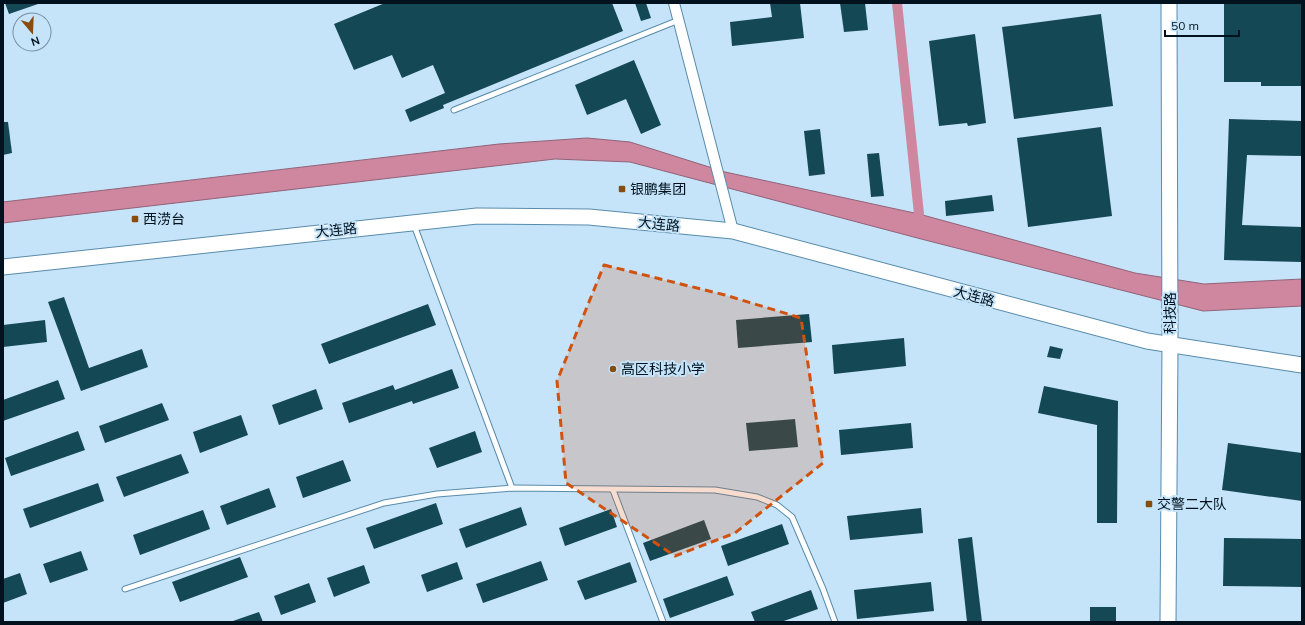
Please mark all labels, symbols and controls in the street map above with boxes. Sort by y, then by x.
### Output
north arrow [12,12,52,52]
scale bar [1165,12,1239,38]
text: 50 m [1171,18,1199,33]
text: N [29,33,41,49]
place label: 银鹏集团 [630,180,686,198]
marker: 银鹏集团 [617,184,627,194]
place label: 西涝台 [143,210,185,228]
street label: 大连路 [637,213,681,235]
marker: 西涝台 [130,214,140,224]
street label: 大连路 [314,219,358,241]
street label: 大连路 [951,282,997,310]
street label: 科技路 [1161,292,1179,334]
place label: 高区科技小学 [621,360,705,378]
marker: 高区科技小学 [608,364,618,374]
place label: 交警二大队 [1157,495,1227,513]
marker: 交警二大队 [1144,499,1154,509]

